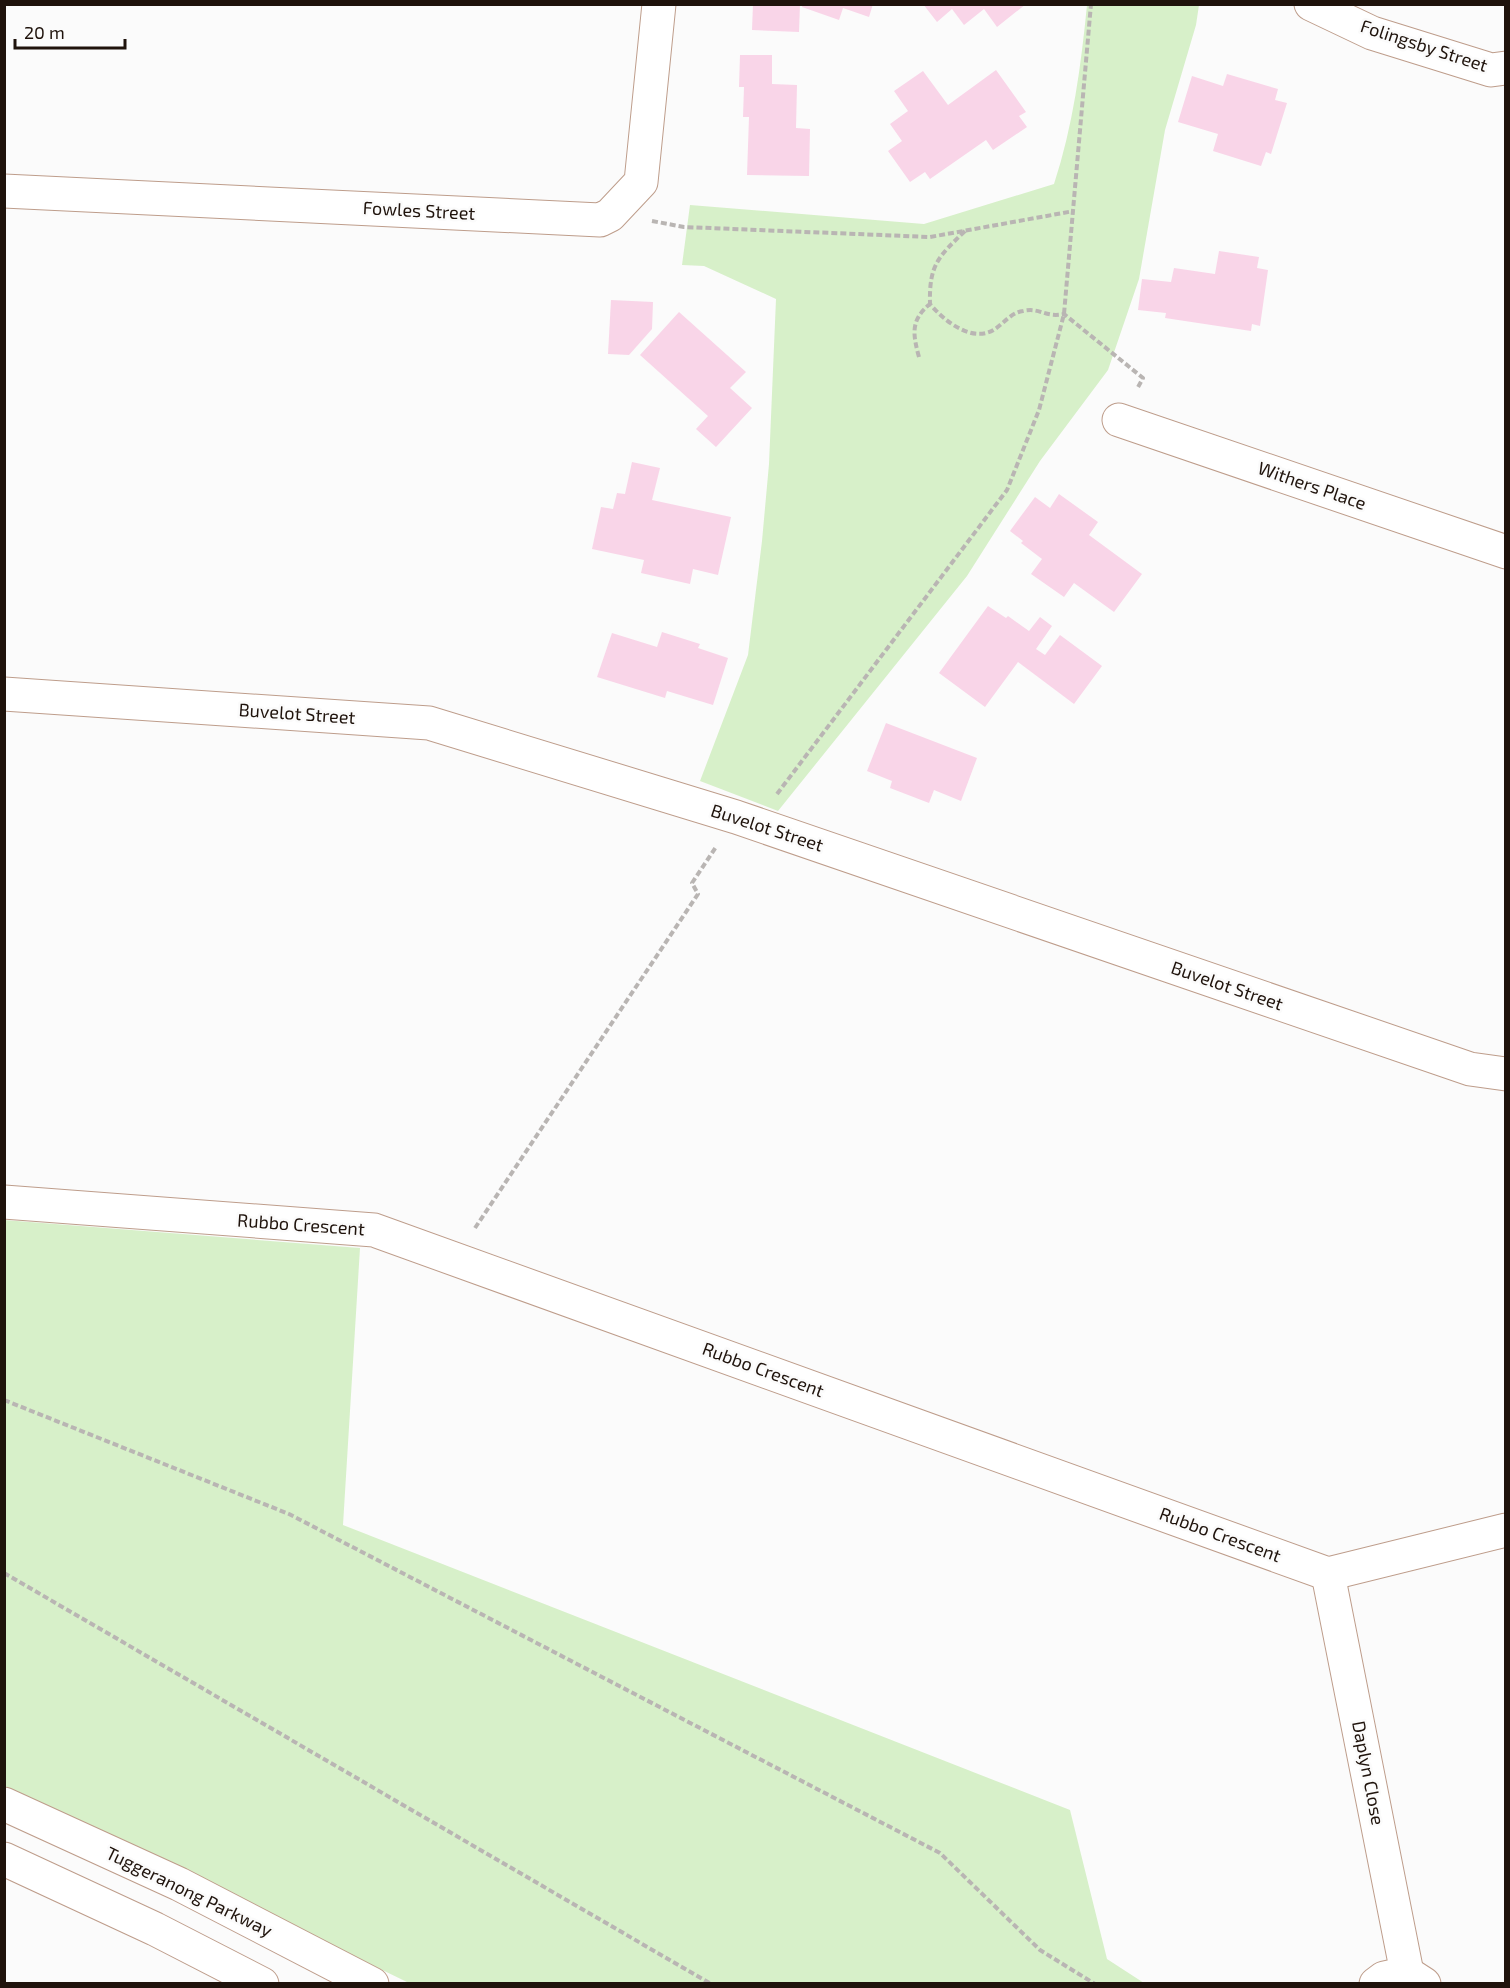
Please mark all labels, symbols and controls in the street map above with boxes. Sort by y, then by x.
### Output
scale bar [15,12,124,50]
street label: Folingsby Street [1358,14,1491,76]
text: 20 m [24,21,65,43]
street label: Fowles Street [362,196,476,224]
street label: Withers Place [1255,456,1369,514]
street label: Buvelot Street [238,698,356,728]
street label: Buvelot Street [708,799,826,856]
street label: Buvelot Street [1168,956,1286,1015]
street label: Rubbo Crescent [237,1209,366,1239]
street label: Rubbo Crescent [700,1337,827,1401]
street label: Rubbo Crescent [1157,1502,1284,1566]
street label: Daplyn Close [1348,1719,1390,1827]
street label: Tuggeranong Parkway [103,1841,277,1941]

